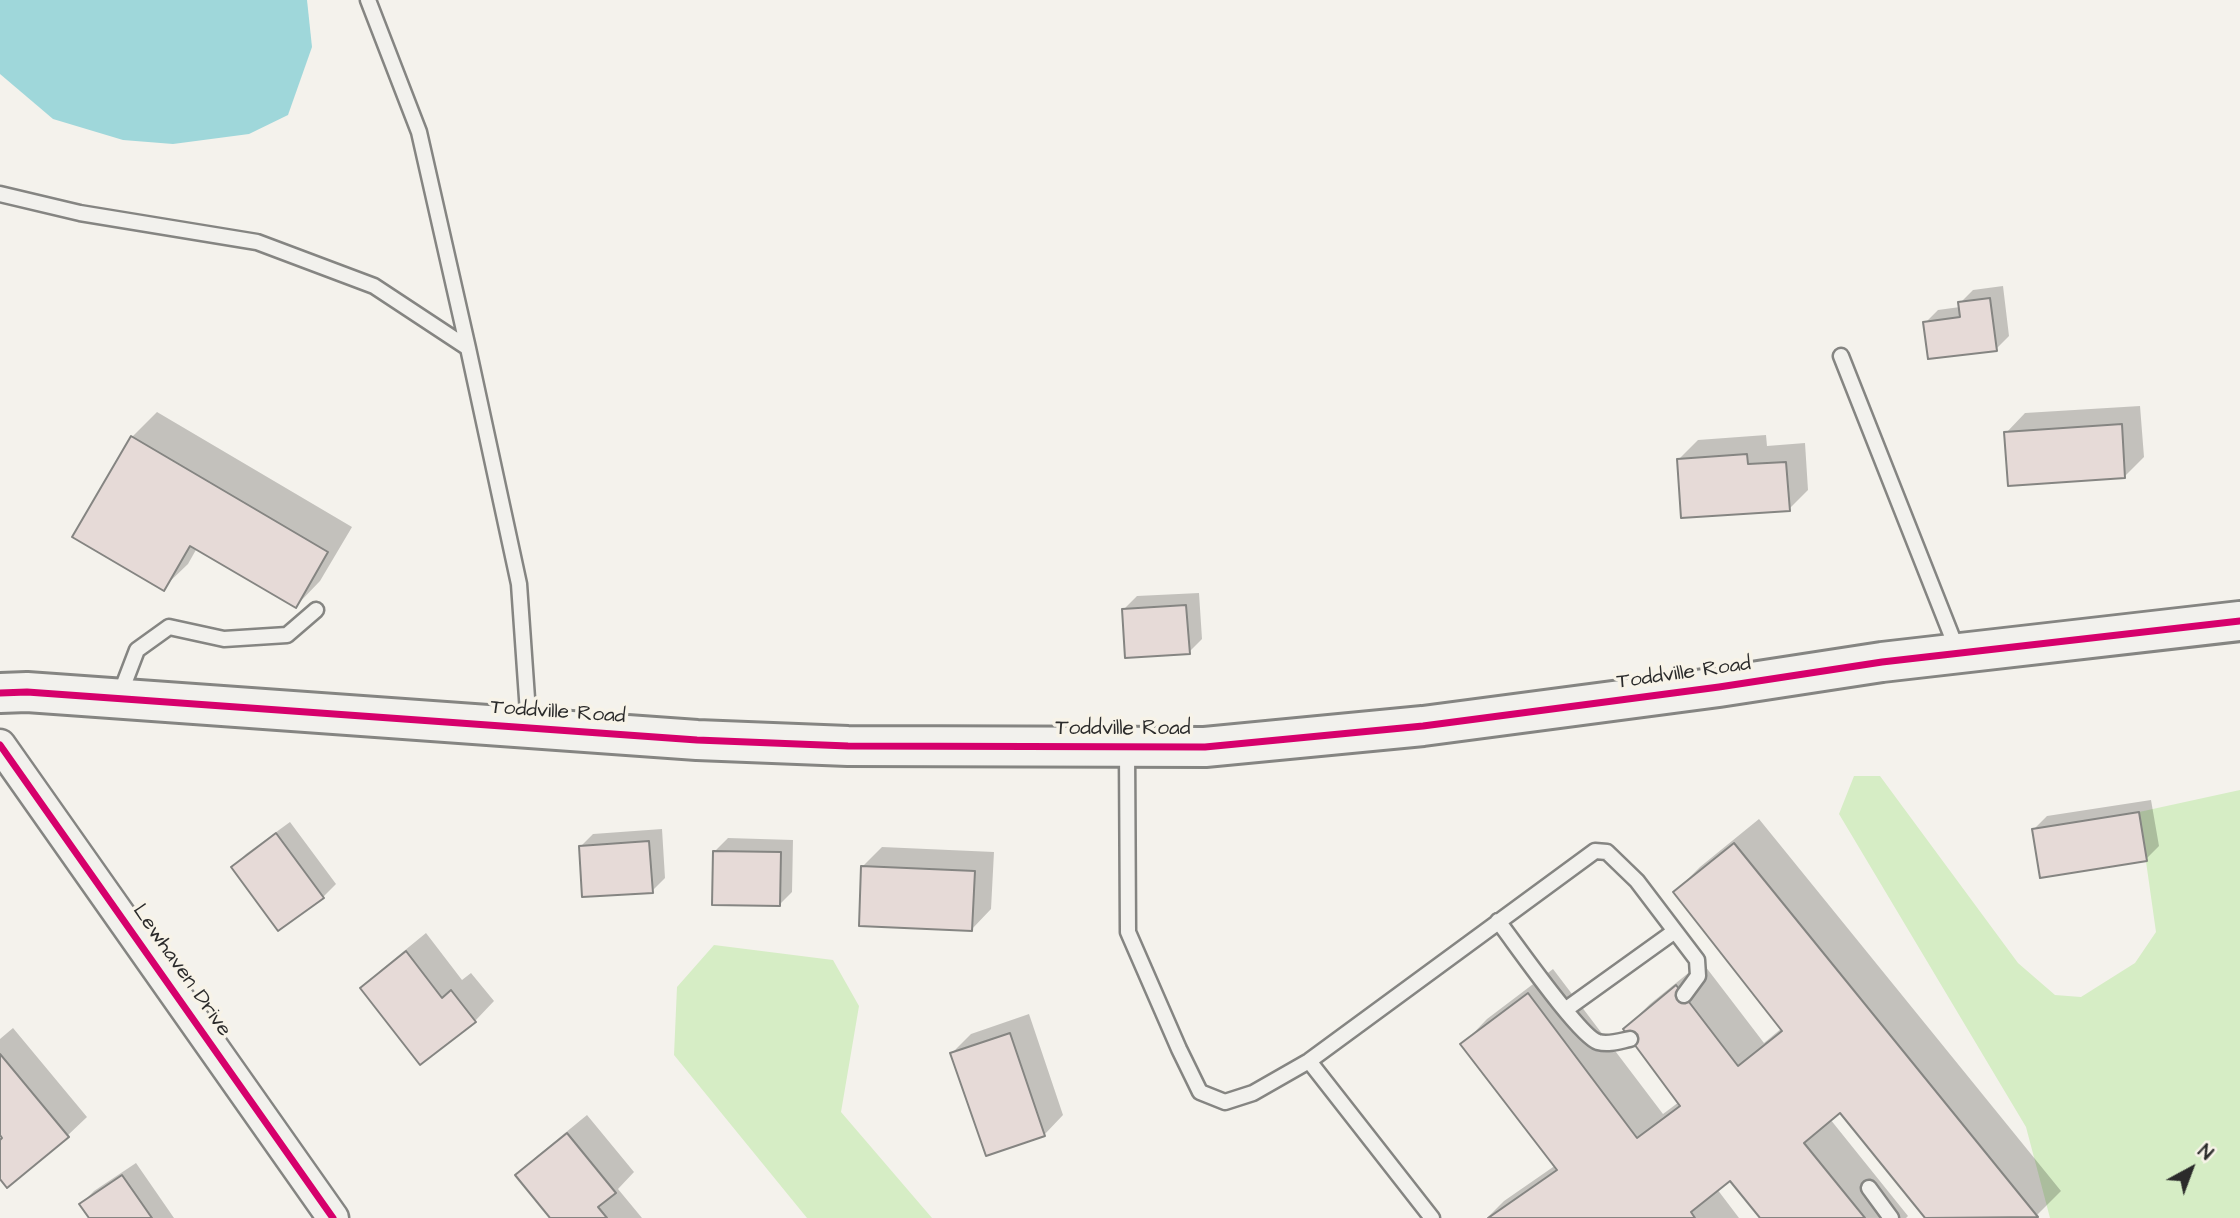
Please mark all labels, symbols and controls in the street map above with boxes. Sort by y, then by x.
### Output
street label: Toddville Road [1615,652,1753,696]
street label: Toddville Road [490,696,626,730]
street label: Toddville Road [1055,717,1191,743]
street label: Lewhaven Drive [126,900,236,1042]
north arrow [2156,1134,2226,1204]
text: N [2192,1139,2218,1167]

